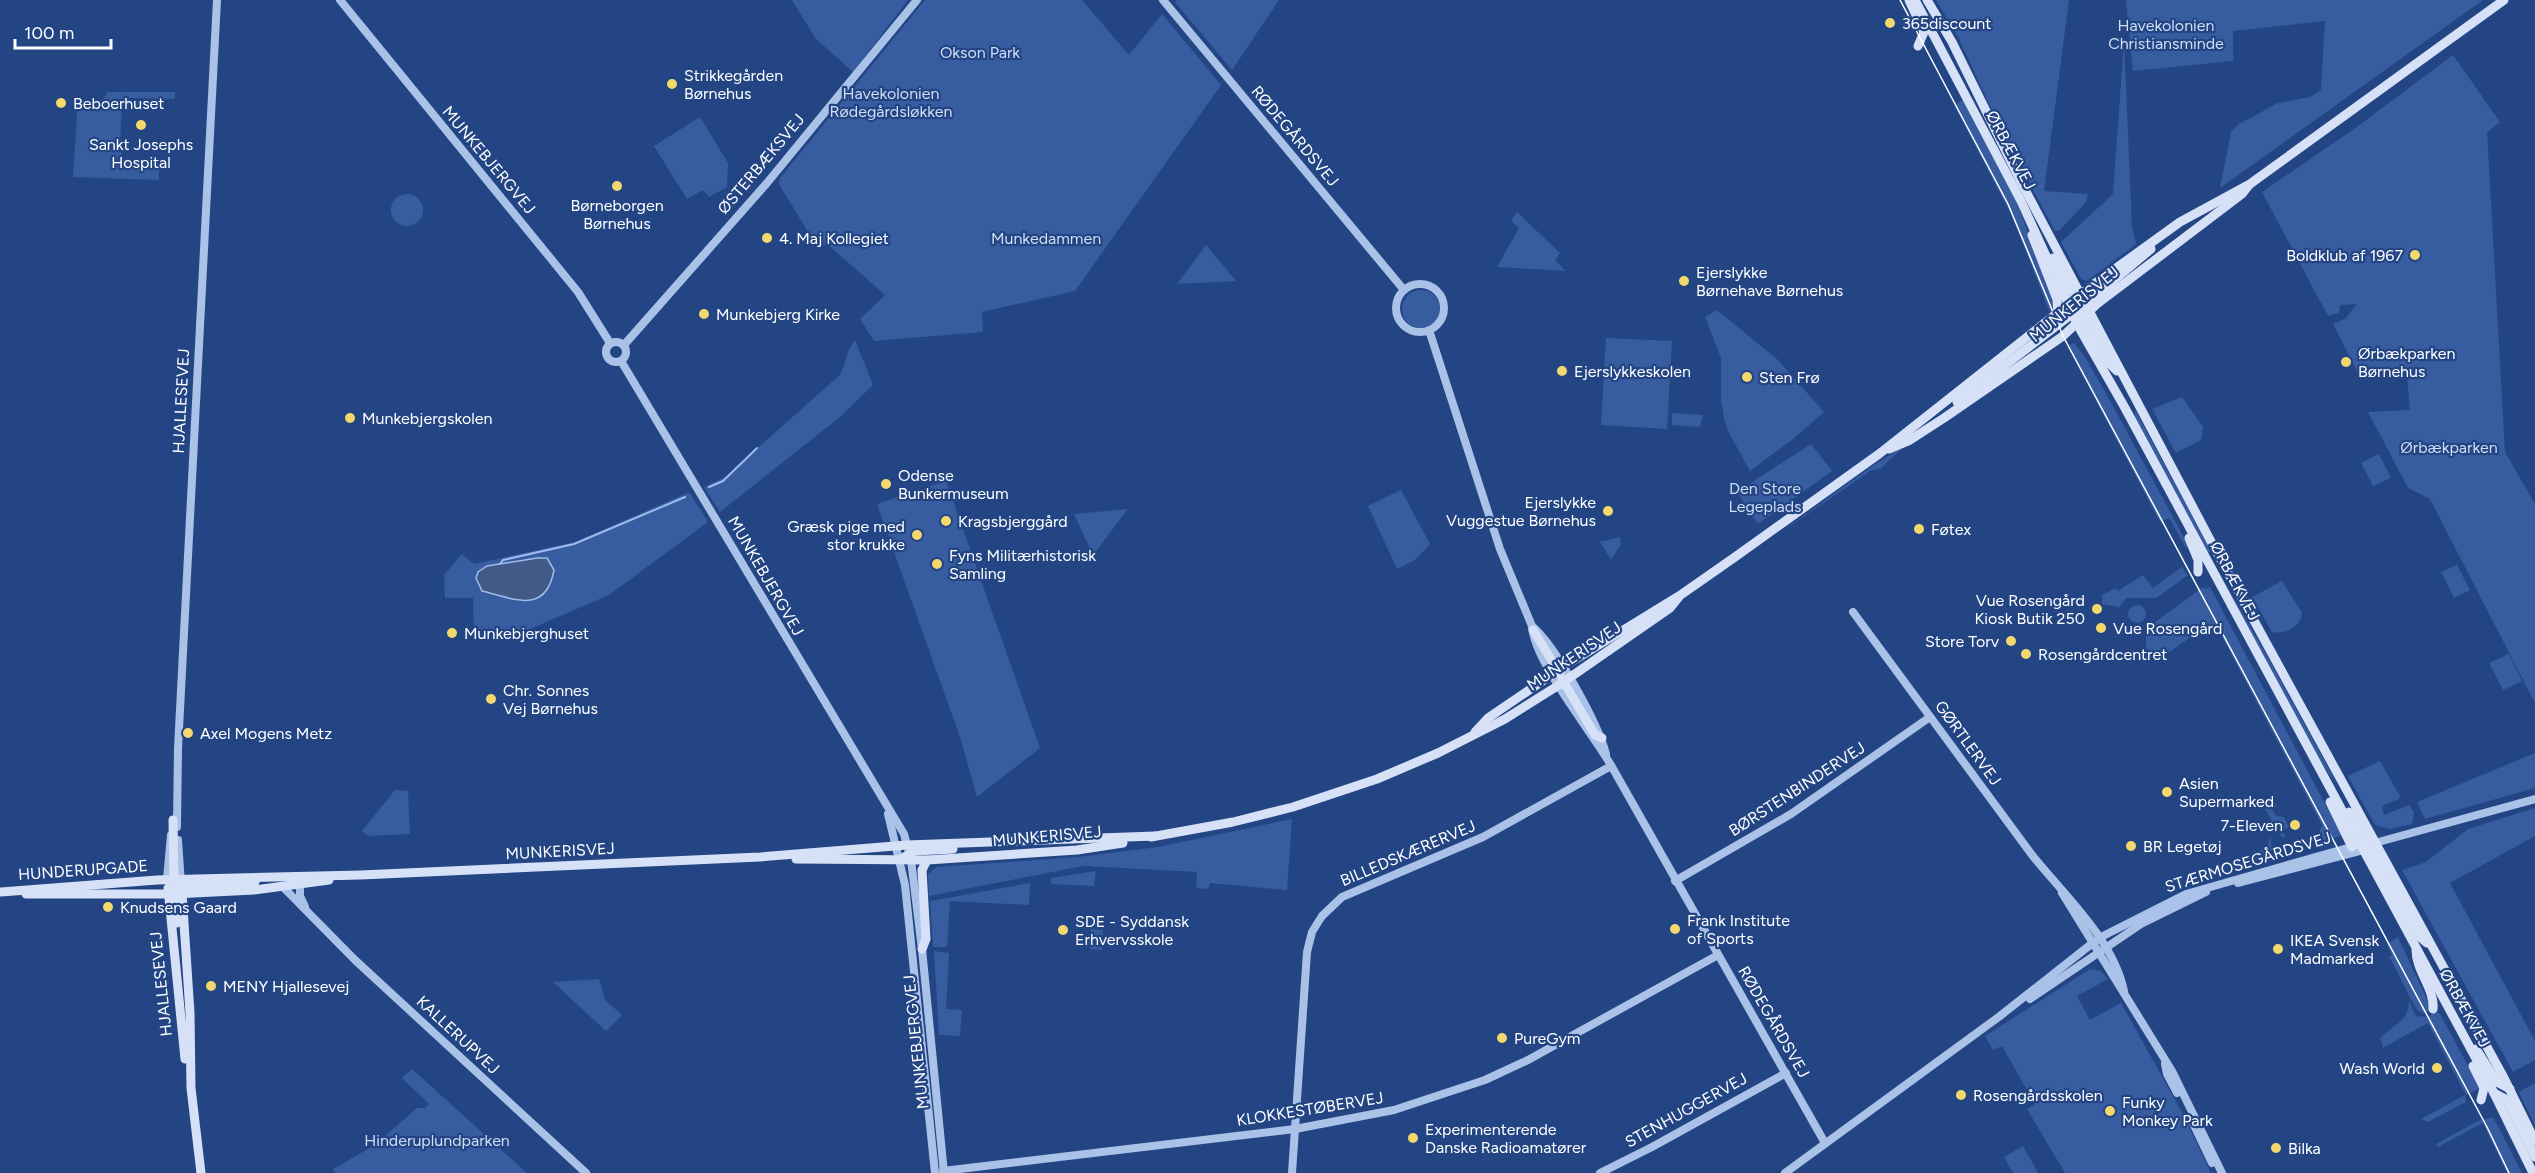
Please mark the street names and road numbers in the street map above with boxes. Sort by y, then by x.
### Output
street label: RØDEGÅRDSVEJ [1247,82,1343,190]
street label: MUNKEBJERGVEJ [438,102,540,218]
street label: ØRBÆKVEJ [1982,107,2040,193]
street label: ØSTERBÆKSVEJ [714,110,808,218]
street label: MUNKERISVEJ [2025,262,2123,346]
street label: HJALLESEVEJ [169,348,193,454]
street label: MUNKEBJERGVEJ [724,513,808,639]
street label: ØRBÆKVEJ [2206,538,2264,624]
street label: MUNKERISVEJ [1523,618,1625,694]
street label: GØRTLERVEJ [1931,697,2005,789]
street label: BØRSTENBINDERVEJ [1725,738,1869,840]
street label: BILLEDSKÆRERVEJ [1337,816,1479,890]
street label: MUNKERISVEJ [992,822,1102,850]
street label: STÆRMOSEGÅRDSVEJ [2163,828,2333,896]
street label: MUNKERISVEJ [505,839,615,863]
street label: HUNDERUPGADE [17,856,149,884]
street label: HJALLESEVEJ [146,931,176,1037]
street label: RØDEGÅRDSVEJ [1734,963,1814,1081]
street label: ØRBÆKVEJ [2436,965,2494,1051]
street label: MUNKEBJERGVEJ [899,974,933,1110]
street label: KALLERUPVEJ [413,992,503,1078]
street label: STENHUGGERVEJ [1622,1069,1750,1151]
street label: KLOKKESTØBERVEJ [1235,1088,1385,1130]

